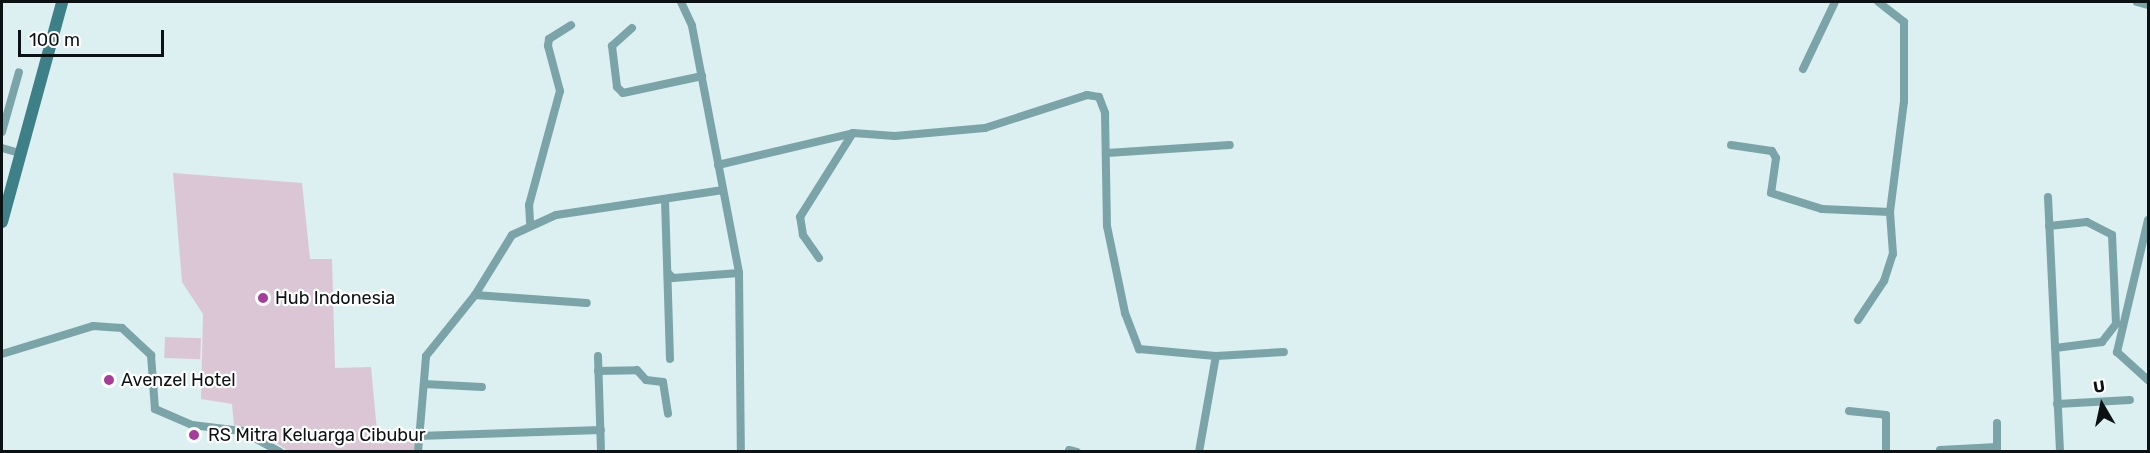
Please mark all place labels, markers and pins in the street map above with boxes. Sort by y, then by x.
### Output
place label: Hub Indonesia [275,287,395,309]
marker: Hub Indonesia [256,291,270,305]
place label: Avenzel Hotel [121,369,236,391]
marker: Avenzel Hotel [102,373,116,387]
place label: RS Mitra Keluarga Cibubur [208,424,426,446]
marker: RS Mitra Keluarga Cibubur [185,426,203,444]

